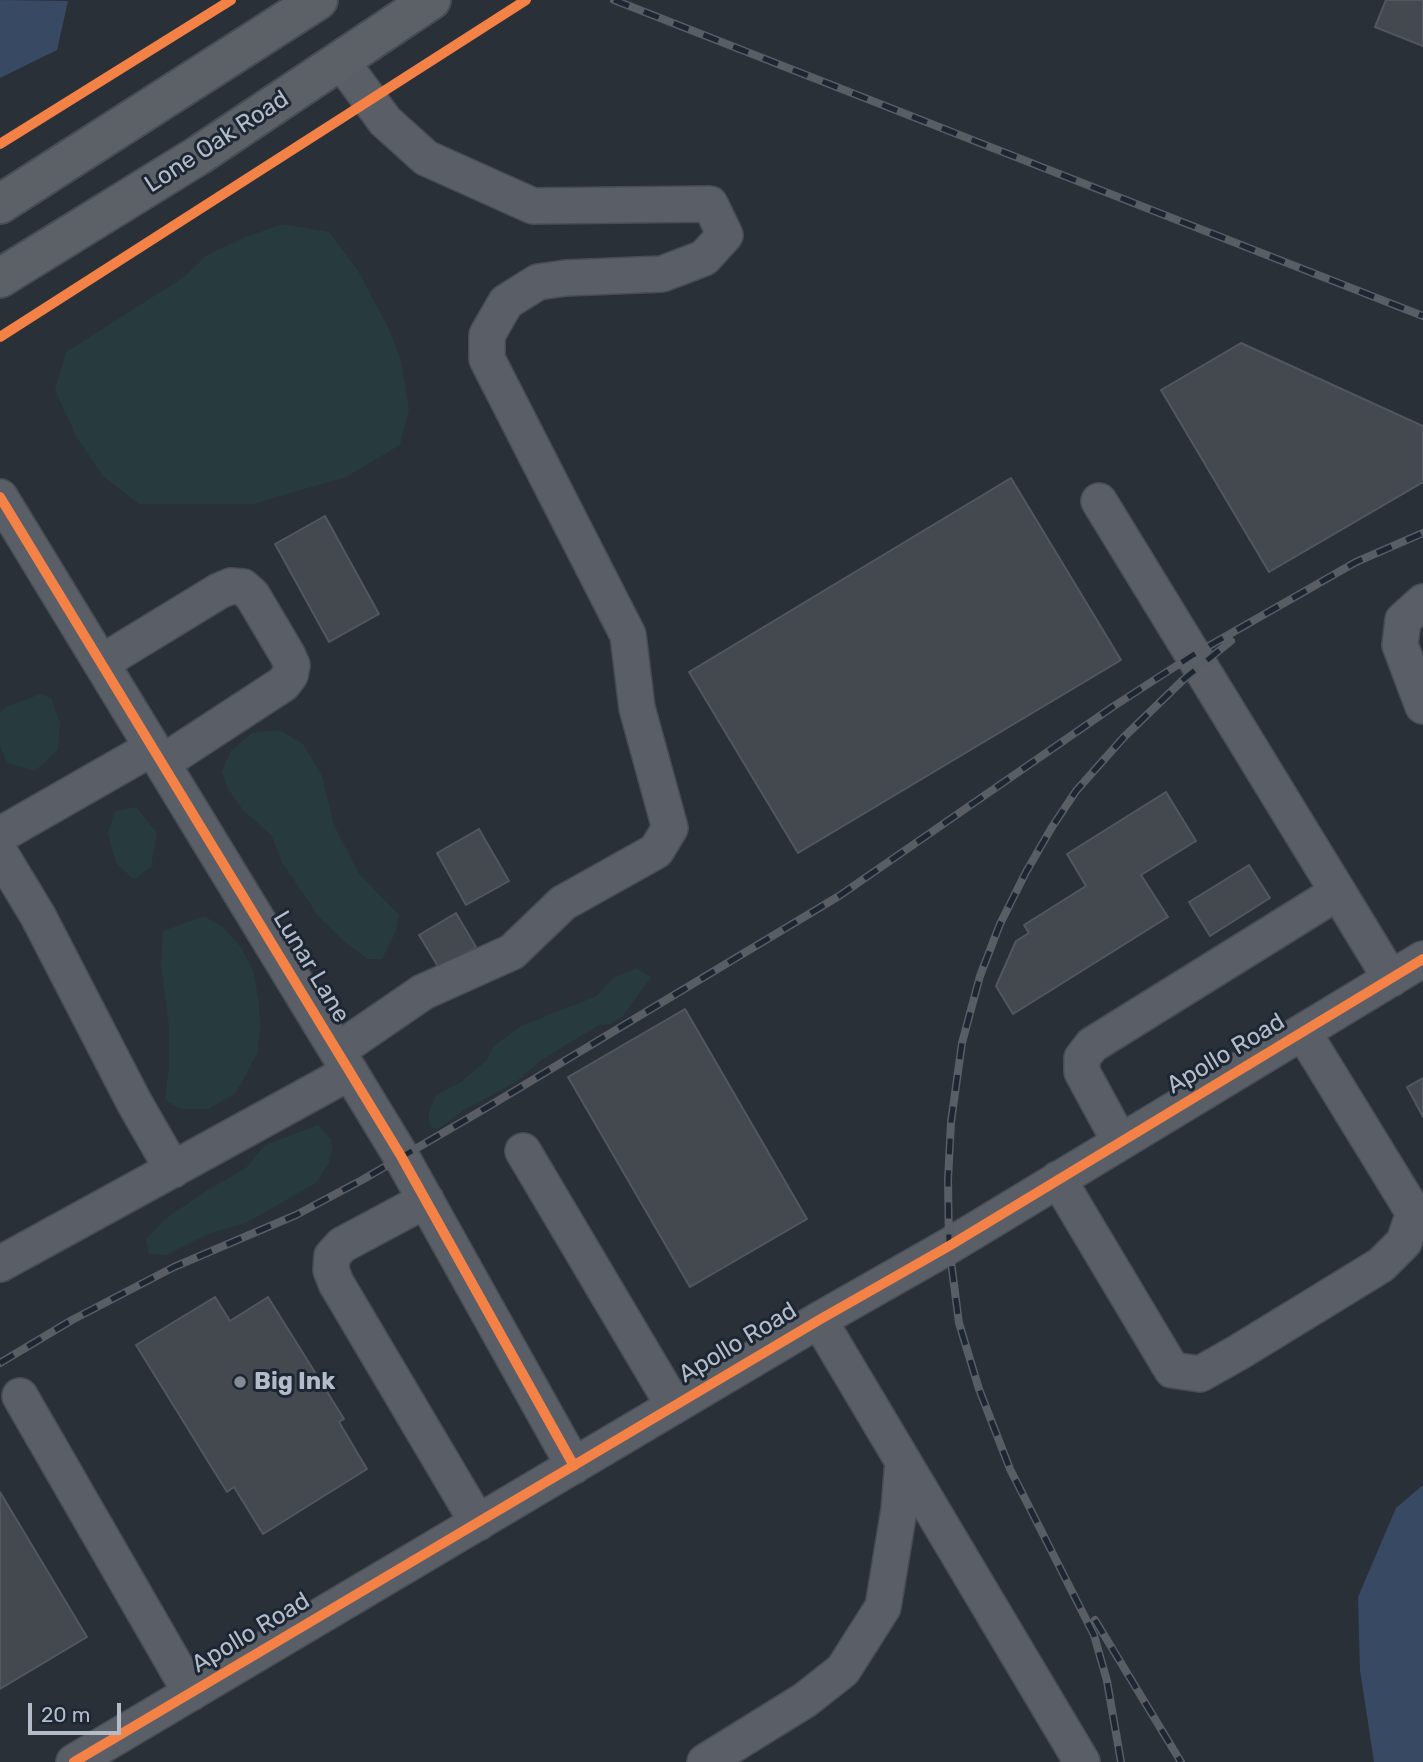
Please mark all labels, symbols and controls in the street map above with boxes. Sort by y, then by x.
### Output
street label: Lone Oak Road [140,85,294,199]
street label: Lunar Lane [266,906,356,1028]
street label: Apollo Road [1162,1008,1290,1100]
street label: Apollo Road [674,1297,802,1389]
place label: Big Ink [254,1368,335,1396]
marker: Big Ink [232,1374,248,1390]
street label: Apollo Road [187,1587,315,1679]
scale bar [32,1688,124,1732]
text: 20 m [41,1702,90,1727]

